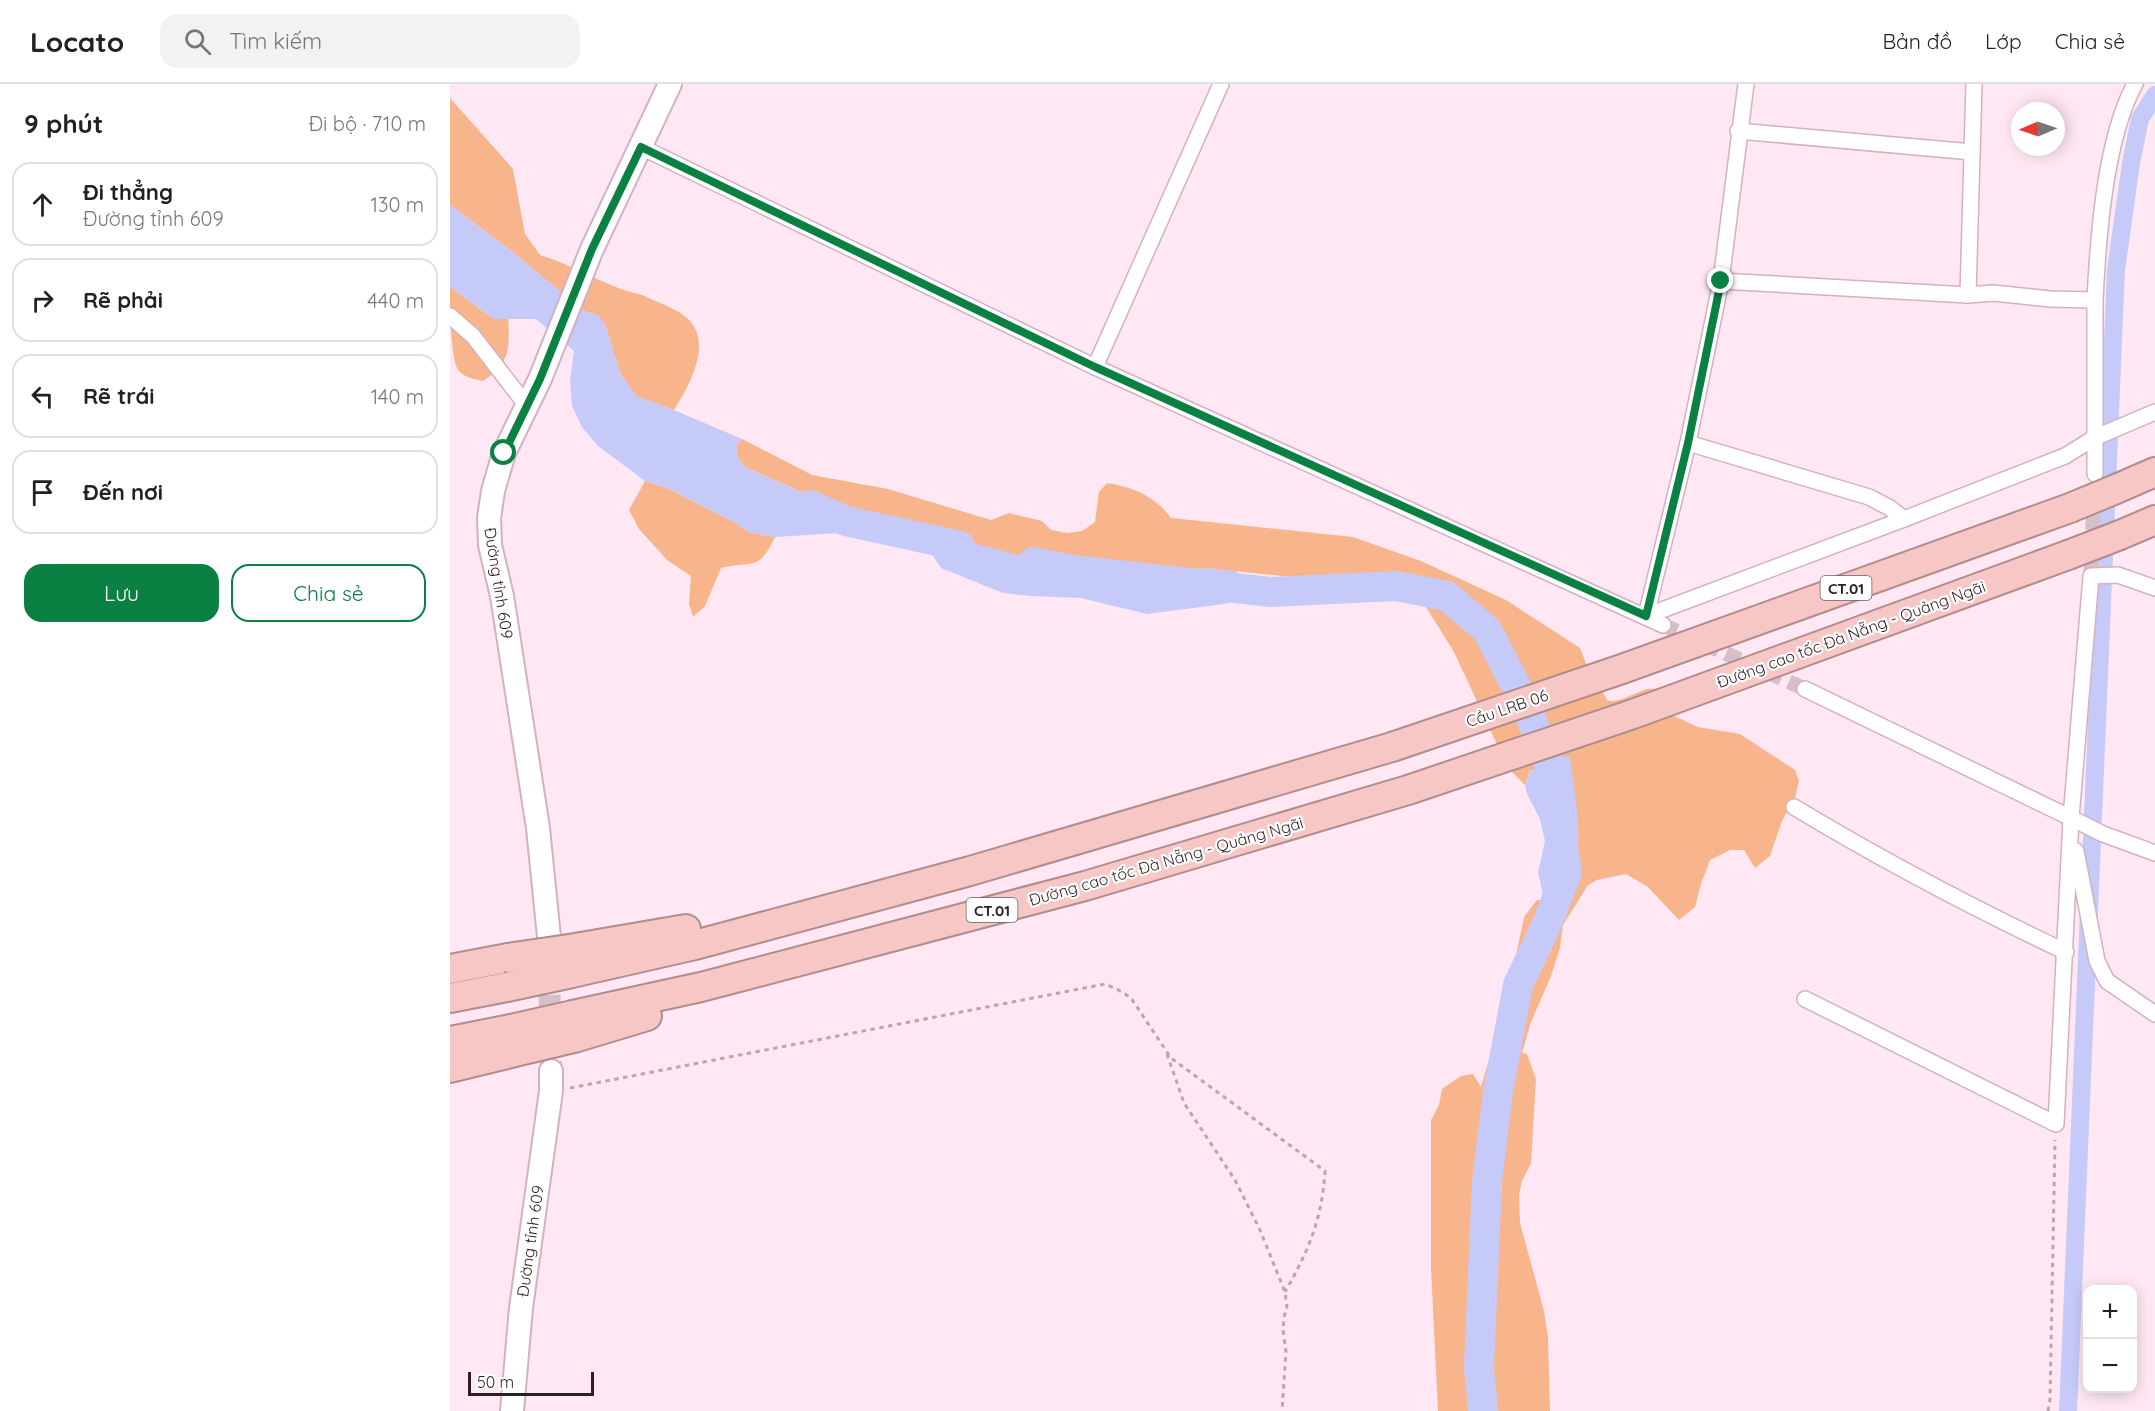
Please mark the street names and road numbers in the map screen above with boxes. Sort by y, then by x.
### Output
street label: Đường tỉnh 609 [480,526,518,640]
street label: Đường cao tốc Đà Nẵng - Quảng Ngãi [1714,576,1988,692]
road number: CT.01 [1820,576,1872,600]
street label: Cầu LRB 06 [1463,684,1551,731]
street label: Đường cao tốc Đà Nẵng - Quảng Ngãi [1027,812,1305,910]
road number: CT.01 [966,898,1018,922]
street label: Đường tỉnh 609 [512,1184,548,1298]

